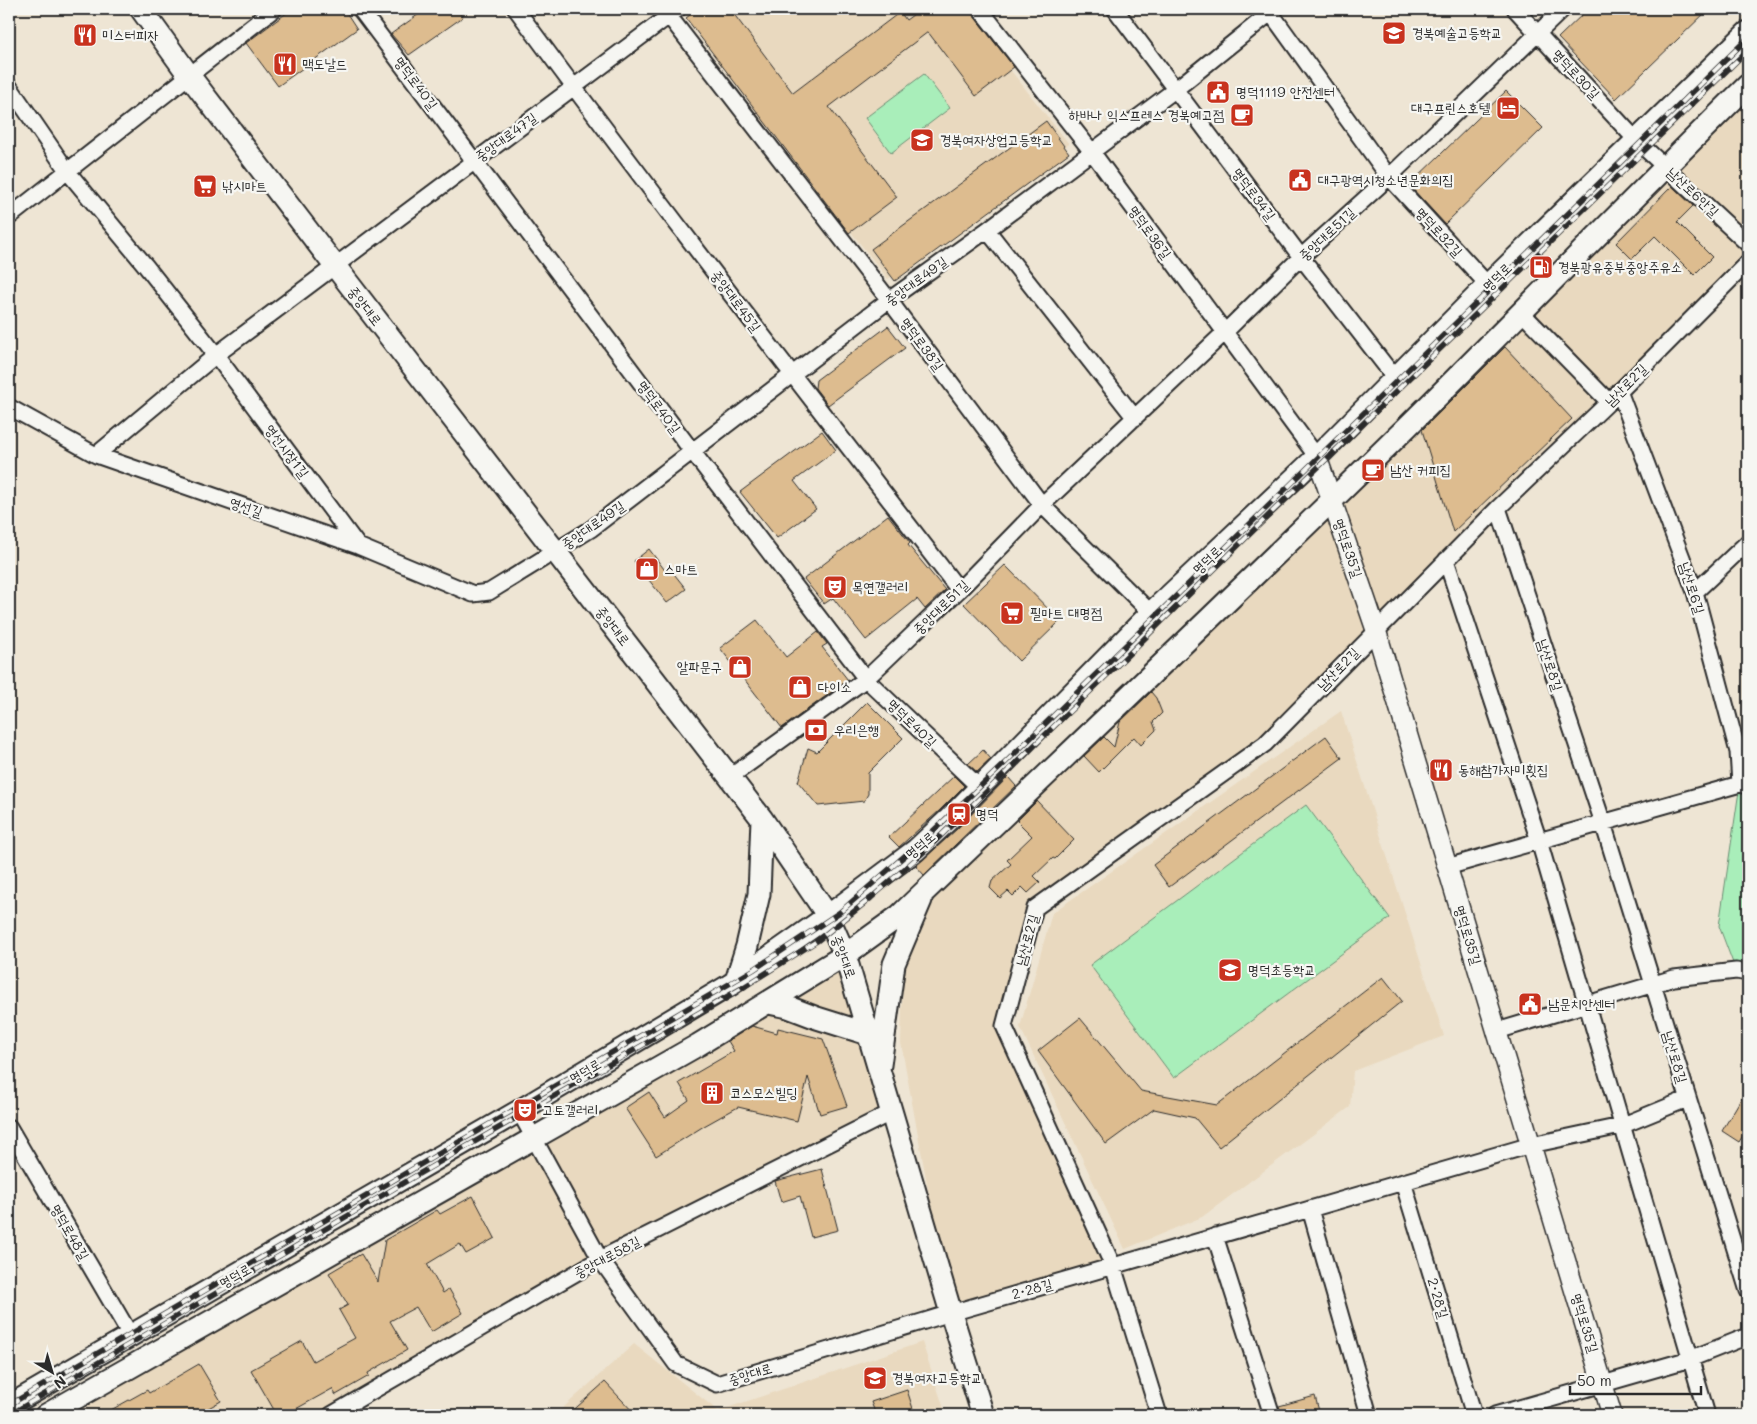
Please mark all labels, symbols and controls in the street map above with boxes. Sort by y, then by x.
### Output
school or university icon: 경북예술고등학교 [1381,20,1407,46]
restaurant icon: 미스터피자 [72,22,98,48]
place label: 경북예술고등학교 [1412,23,1502,42]
place label: 미스터피자 [102,25,159,44]
street label: 명덕로30길 [1548,45,1605,103]
restaurant icon: 맥도날드 [272,51,298,77]
street label: 명덕로40길 [390,52,443,114]
place label: 맥도날드 [302,54,347,73]
public building icon: 명덕1119 안전센터 [1205,79,1231,105]
place label: 명덕1119 안전센터 [1236,82,1335,101]
hotel icon: 대구프린스호텔 [1495,95,1521,121]
place label: 대구프린스호텔 [1411,98,1491,117]
cafe icon: 하바나 익스프레스 경북예고점 [1229,102,1255,128]
place label: 하바나 익스프레스 경북예고점 [1069,105,1224,124]
street label: 중앙대로47길 [471,107,541,166]
school or university icon: 경북여자상업고등학교 [909,127,935,153]
place label: 경북여자상업고등학교 [940,130,1053,149]
street label: 명덕로34길 [1228,163,1281,225]
street label: 남산로6안길 [1663,163,1724,221]
public building icon: 대구광역시청소년문화의집 [1287,167,1313,193]
place label: 대구광역시청소년문화의집 [1318,170,1453,189]
supermarket icon: 낚시마트 [192,173,218,199]
place label: 낚시마트 [222,176,267,195]
street label: 명덕로36길 [1125,201,1177,263]
street label: 중앙대로51길 [1294,202,1360,265]
street label: 명덕로32길 [1412,203,1468,261]
street label: 중앙대로49길 [881,251,951,310]
fuel station icon: 경북광유중부중앙주유소 [1528,254,1554,280]
place label: 경북광유중부중앙주유소 [1558,257,1682,276]
street label: 명덕로 [1478,258,1515,295]
street label: 중앙대로45길 [707,266,766,336]
street label: 중앙대로 [344,282,387,329]
street label: 명덕로38길 [896,313,949,375]
street label: 남산로2길 [1600,359,1652,410]
street label: 명덕로40길 [633,376,686,438]
street label: 영선시장1길 [261,420,314,482]
cafe icon: 남산 커피집 [1360,457,1386,483]
place label: 남산 커피집 [1390,460,1451,479]
street label: 영선길 [227,492,266,521]
street label: 중앙대로49길 [557,496,629,553]
street label: 명덕로35길 [1329,516,1368,581]
street label: 명덕로 [1188,541,1225,578]
shop icon: 스마트 [634,556,660,582]
place label: 스마트 [664,559,698,578]
street label: 남산로6길 [1675,559,1710,617]
theatre icon: 목연갤러리 [822,574,848,600]
street label: 중앙대로51길 [909,575,973,638]
place label: 목연갤러리 [852,577,908,596]
supermarket icon: 필마트 대명점 [999,600,1025,626]
street label: 중앙대로 [592,602,635,649]
place label: 필마트 대명점 [1030,603,1102,622]
street label: 남산로8길 [1533,636,1568,694]
street label: 남산로2길 [1312,643,1363,694]
shop icon: 알파문구 [727,654,753,680]
place label: 알파문구 [677,657,722,676]
shop icon: 다이소 [787,674,813,700]
place label: 다이소 [818,677,852,696]
street label: 명덕로40길 [883,694,942,751]
bank icon: 우리은행 [803,717,829,743]
place label: 우리은행 [834,720,879,739]
restaurant icon: 동해참가자미횟집 [1428,757,1454,783]
place label: 동해참가자미횟집 [1458,760,1548,779]
station icon: 명덕 [946,801,972,827]
place label: 명덕 [976,804,999,823]
street label: 명덕로 [901,826,939,863]
street label: 명덕로35길 [1450,903,1487,968]
street label: 남산로2길 [1010,911,1043,968]
street label: 중앙대로 [828,932,861,981]
school or university icon: 명덕초등학교 [1217,957,1243,983]
place label: 명덕초등학교 [1248,960,1316,979]
public building icon: 남문치안센터 [1517,991,1543,1017]
place label: 남문치안센터 [1548,994,1616,1013]
street label: 남산로8길 [1659,1028,1693,1086]
street label: 명덕로 [565,1054,604,1087]
building icon: 코스모스빌딩 [699,1080,725,1106]
place label: 코스모스빌딩 [730,1083,798,1102]
theatre icon: 고토갤러리 [512,1097,538,1123]
place label: 고토갤러리 [542,1100,598,1119]
street label: 명덕로48길 [47,1200,94,1264]
street label: 중앙대로58길 [570,1231,644,1282]
street label: 명덕로 [215,1259,254,1292]
street label: 2·28길 [1009,1273,1055,1303]
street label: 2·28길 [1423,1275,1454,1321]
street label: 명덕로35길 [1567,1291,1604,1356]
north arrow [28,1346,78,1396]
street label: 중앙대로 [726,1358,774,1389]
scale bar [1570,1364,1701,1396]
school or university icon: 경북여자고등학교 [862,1365,888,1391]
place label: 경북여자고등학교 [892,1368,982,1387]
text: 50 m [1577,1370,1612,1390]
text: N [50,1372,70,1393]

